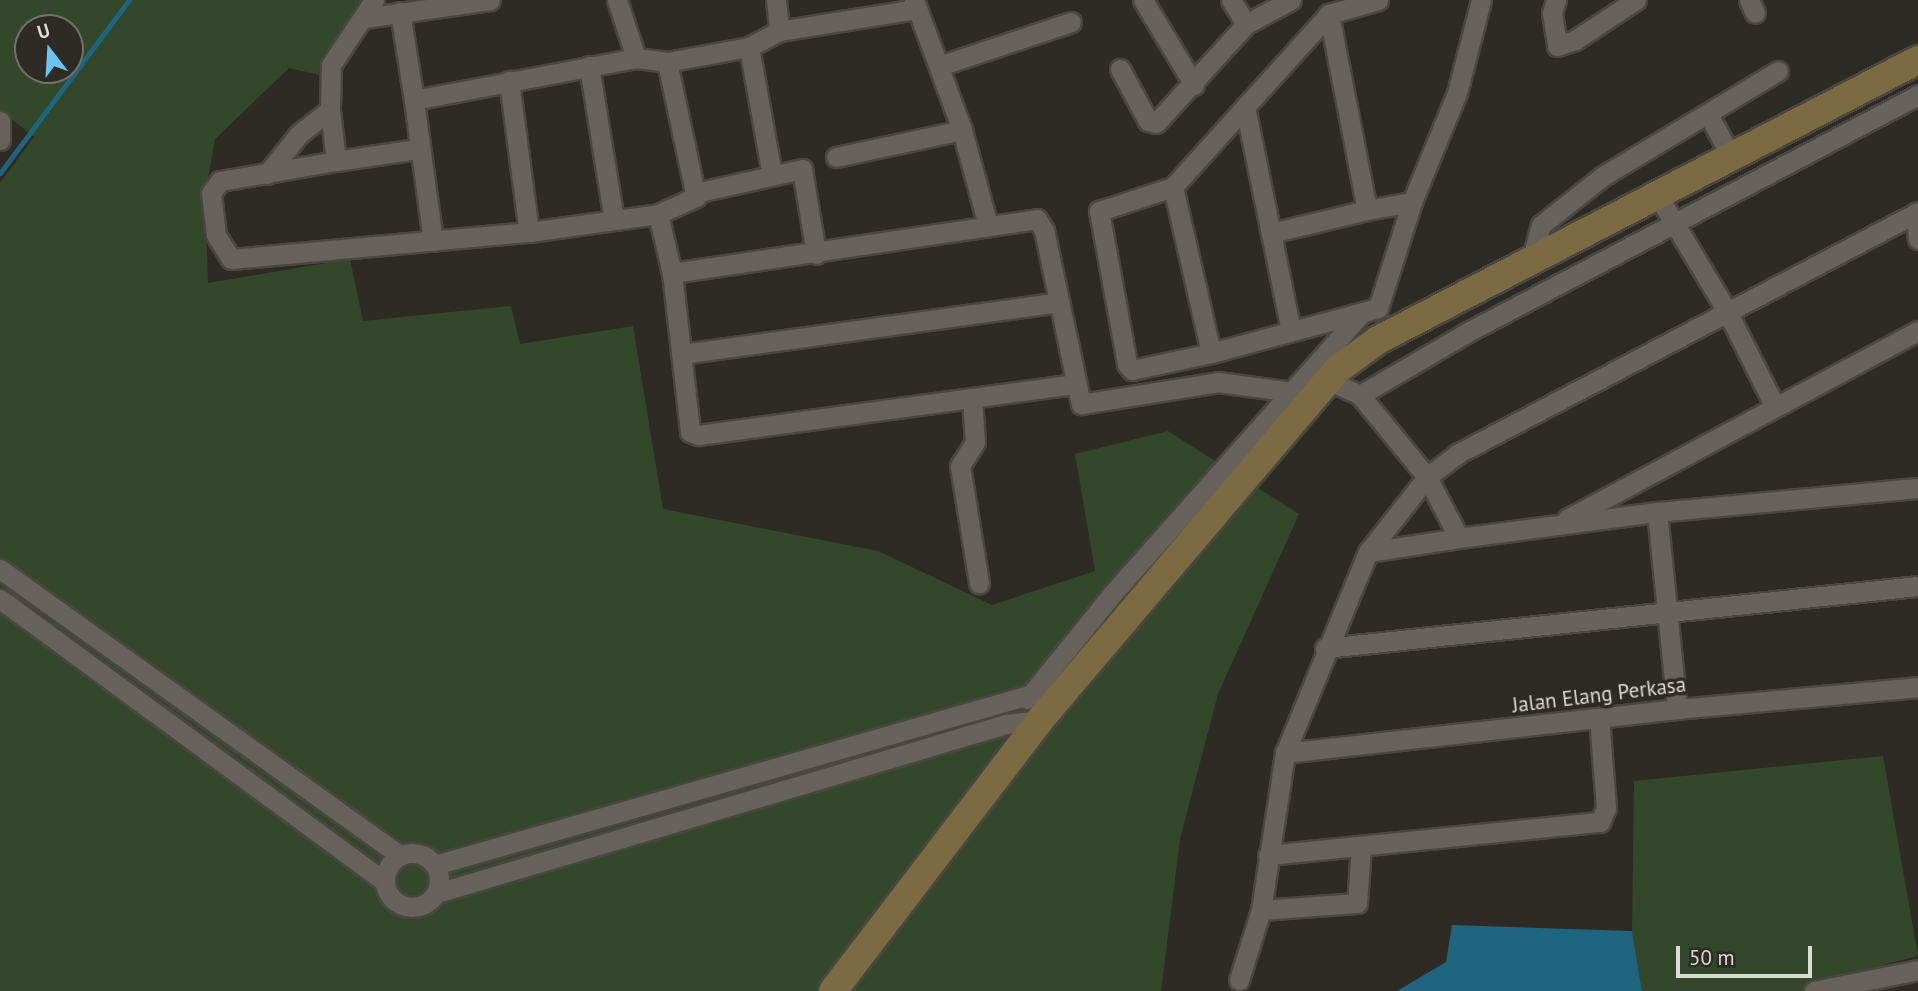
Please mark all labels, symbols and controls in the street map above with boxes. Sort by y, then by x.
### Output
north arrow [14,14,84,84]
text: U [34,18,53,44]
street label: Jalan Elang Perkasa [1511,672,1687,718]
scale bar [1680,932,1816,976]
text: 50 m [1689,944,1735,971]

